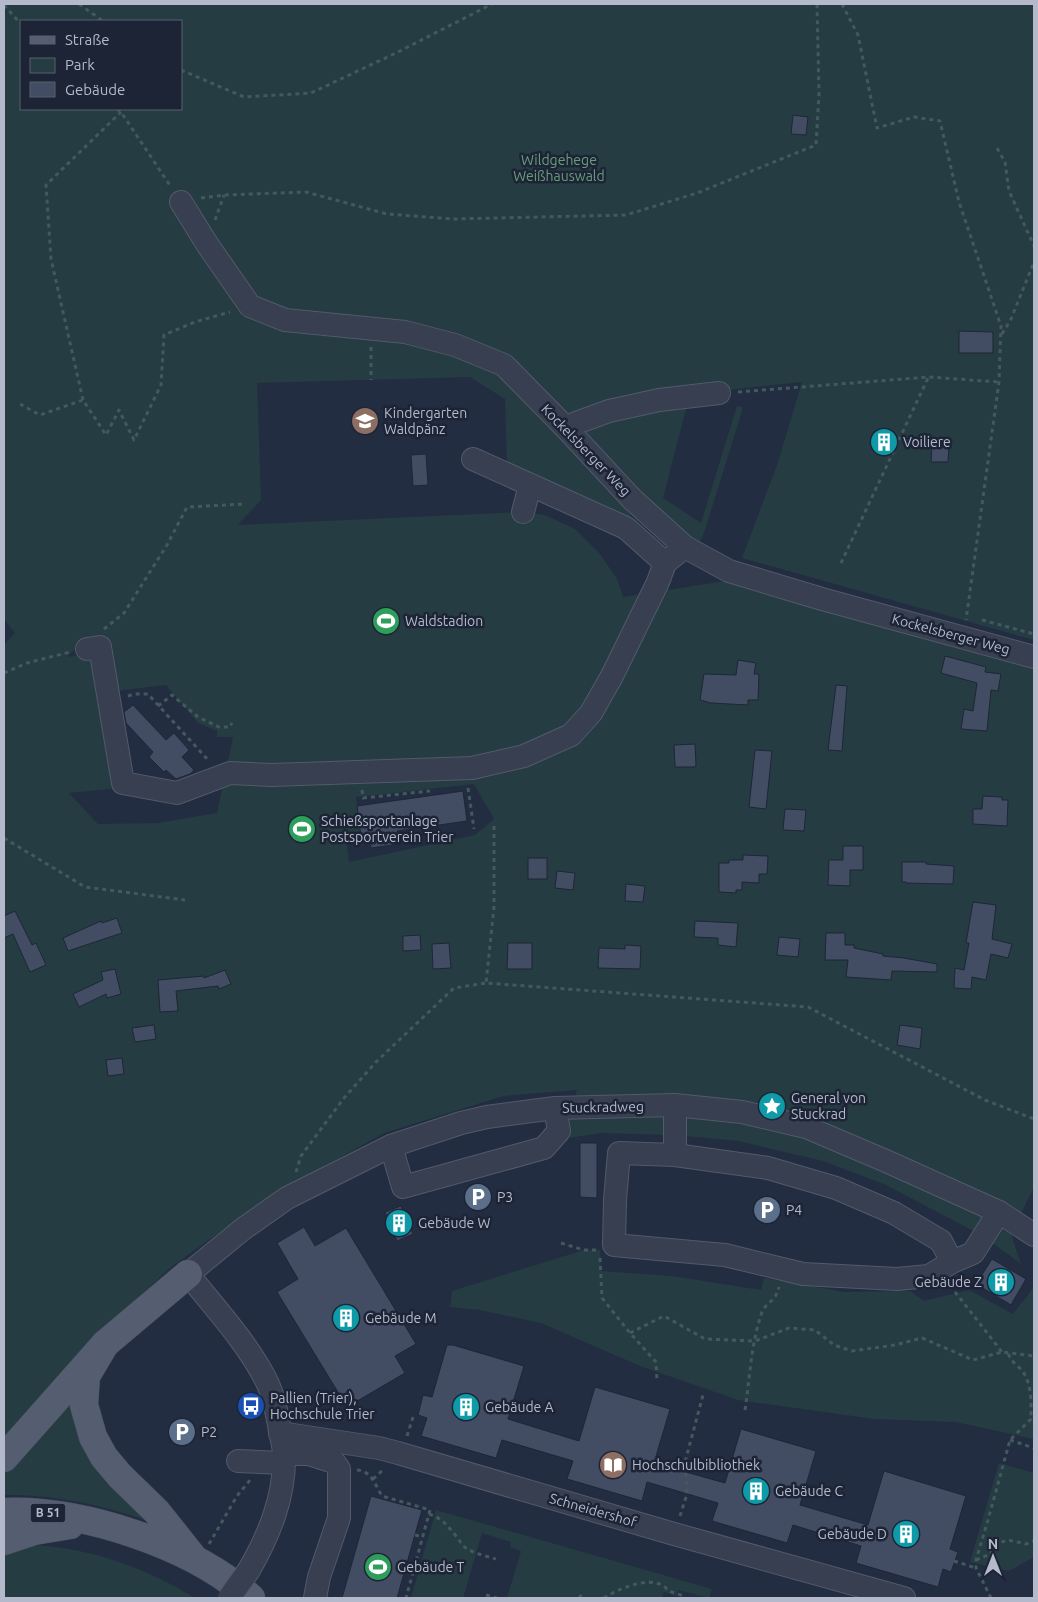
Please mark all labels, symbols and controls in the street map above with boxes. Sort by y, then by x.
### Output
legend [20,20,182,110]
text: Straße [65,31,109,48]
text: Park [65,56,95,73]
text: Gebäude [65,81,125,98]
park label: Wildgehege Weißhauswald [513,152,605,184]
street label: Kockelsberger Weg [538,401,634,499]
place label: Kindergarten Waldpänz [384,405,467,437]
school or university icon: Kindergarten Waldpänz [350,406,380,436]
building icon: Voiliere [869,427,899,457]
place label: Voiliere [903,434,951,450]
sports icon: Waldstadion [371,606,401,636]
street label: Kockelsberger Weg [890,611,1012,657]
place label: Waldstadion [405,613,483,629]
place label: Schießsportanlage Postsportverein Trier [321,813,454,845]
sports icon: Schießsportanlage Postsportverein Trier [287,814,317,844]
place label: General von Stuckrad [791,1090,866,1122]
place icon: General von Stuckrad [757,1091,787,1121]
street label: Stuckradweg [562,1098,644,1116]
parking icon: P3 [463,1182,493,1212]
place label: P3 [497,1189,513,1205]
parking icon: P4 [752,1195,782,1225]
place label: P4 [786,1202,802,1218]
building icon: Gebäude W [384,1208,414,1238]
place label: Gebäude W [418,1215,491,1231]
building icon: Gebäude Z [986,1267,1016,1297]
place label: Gebäude Z [915,1274,982,1290]
building icon: Gebäude M [331,1303,361,1333]
place label: Gebäude M [365,1310,437,1326]
place label: Pallien (Trier), Hochschule Trier [270,1390,375,1422]
bus stop icon: Pallien (Trier), Hochschule Trier [236,1391,266,1421]
building icon: Gebäude A [451,1392,481,1422]
place label: Gebäude A [485,1399,554,1415]
parking icon: P2 [167,1417,197,1447]
place label: P2 [201,1424,217,1440]
library icon: Hochschulbibliothek [598,1450,628,1480]
place label: Hochschulbibliothek [632,1457,760,1473]
building icon: Gebäude C [741,1476,771,1506]
place label: Gebäude C [775,1483,844,1499]
street label: Schneidershof [548,1490,639,1530]
road number: B 51 [30,1504,66,1522]
building icon: Gebäude D [891,1519,921,1549]
place label: Gebäude D [818,1526,887,1542]
north arrow [968,1532,1018,1582]
text: N [988,1536,998,1552]
sports icon: Gebäude T [363,1552,393,1582]
place label: Gebäude T [397,1559,465,1575]

